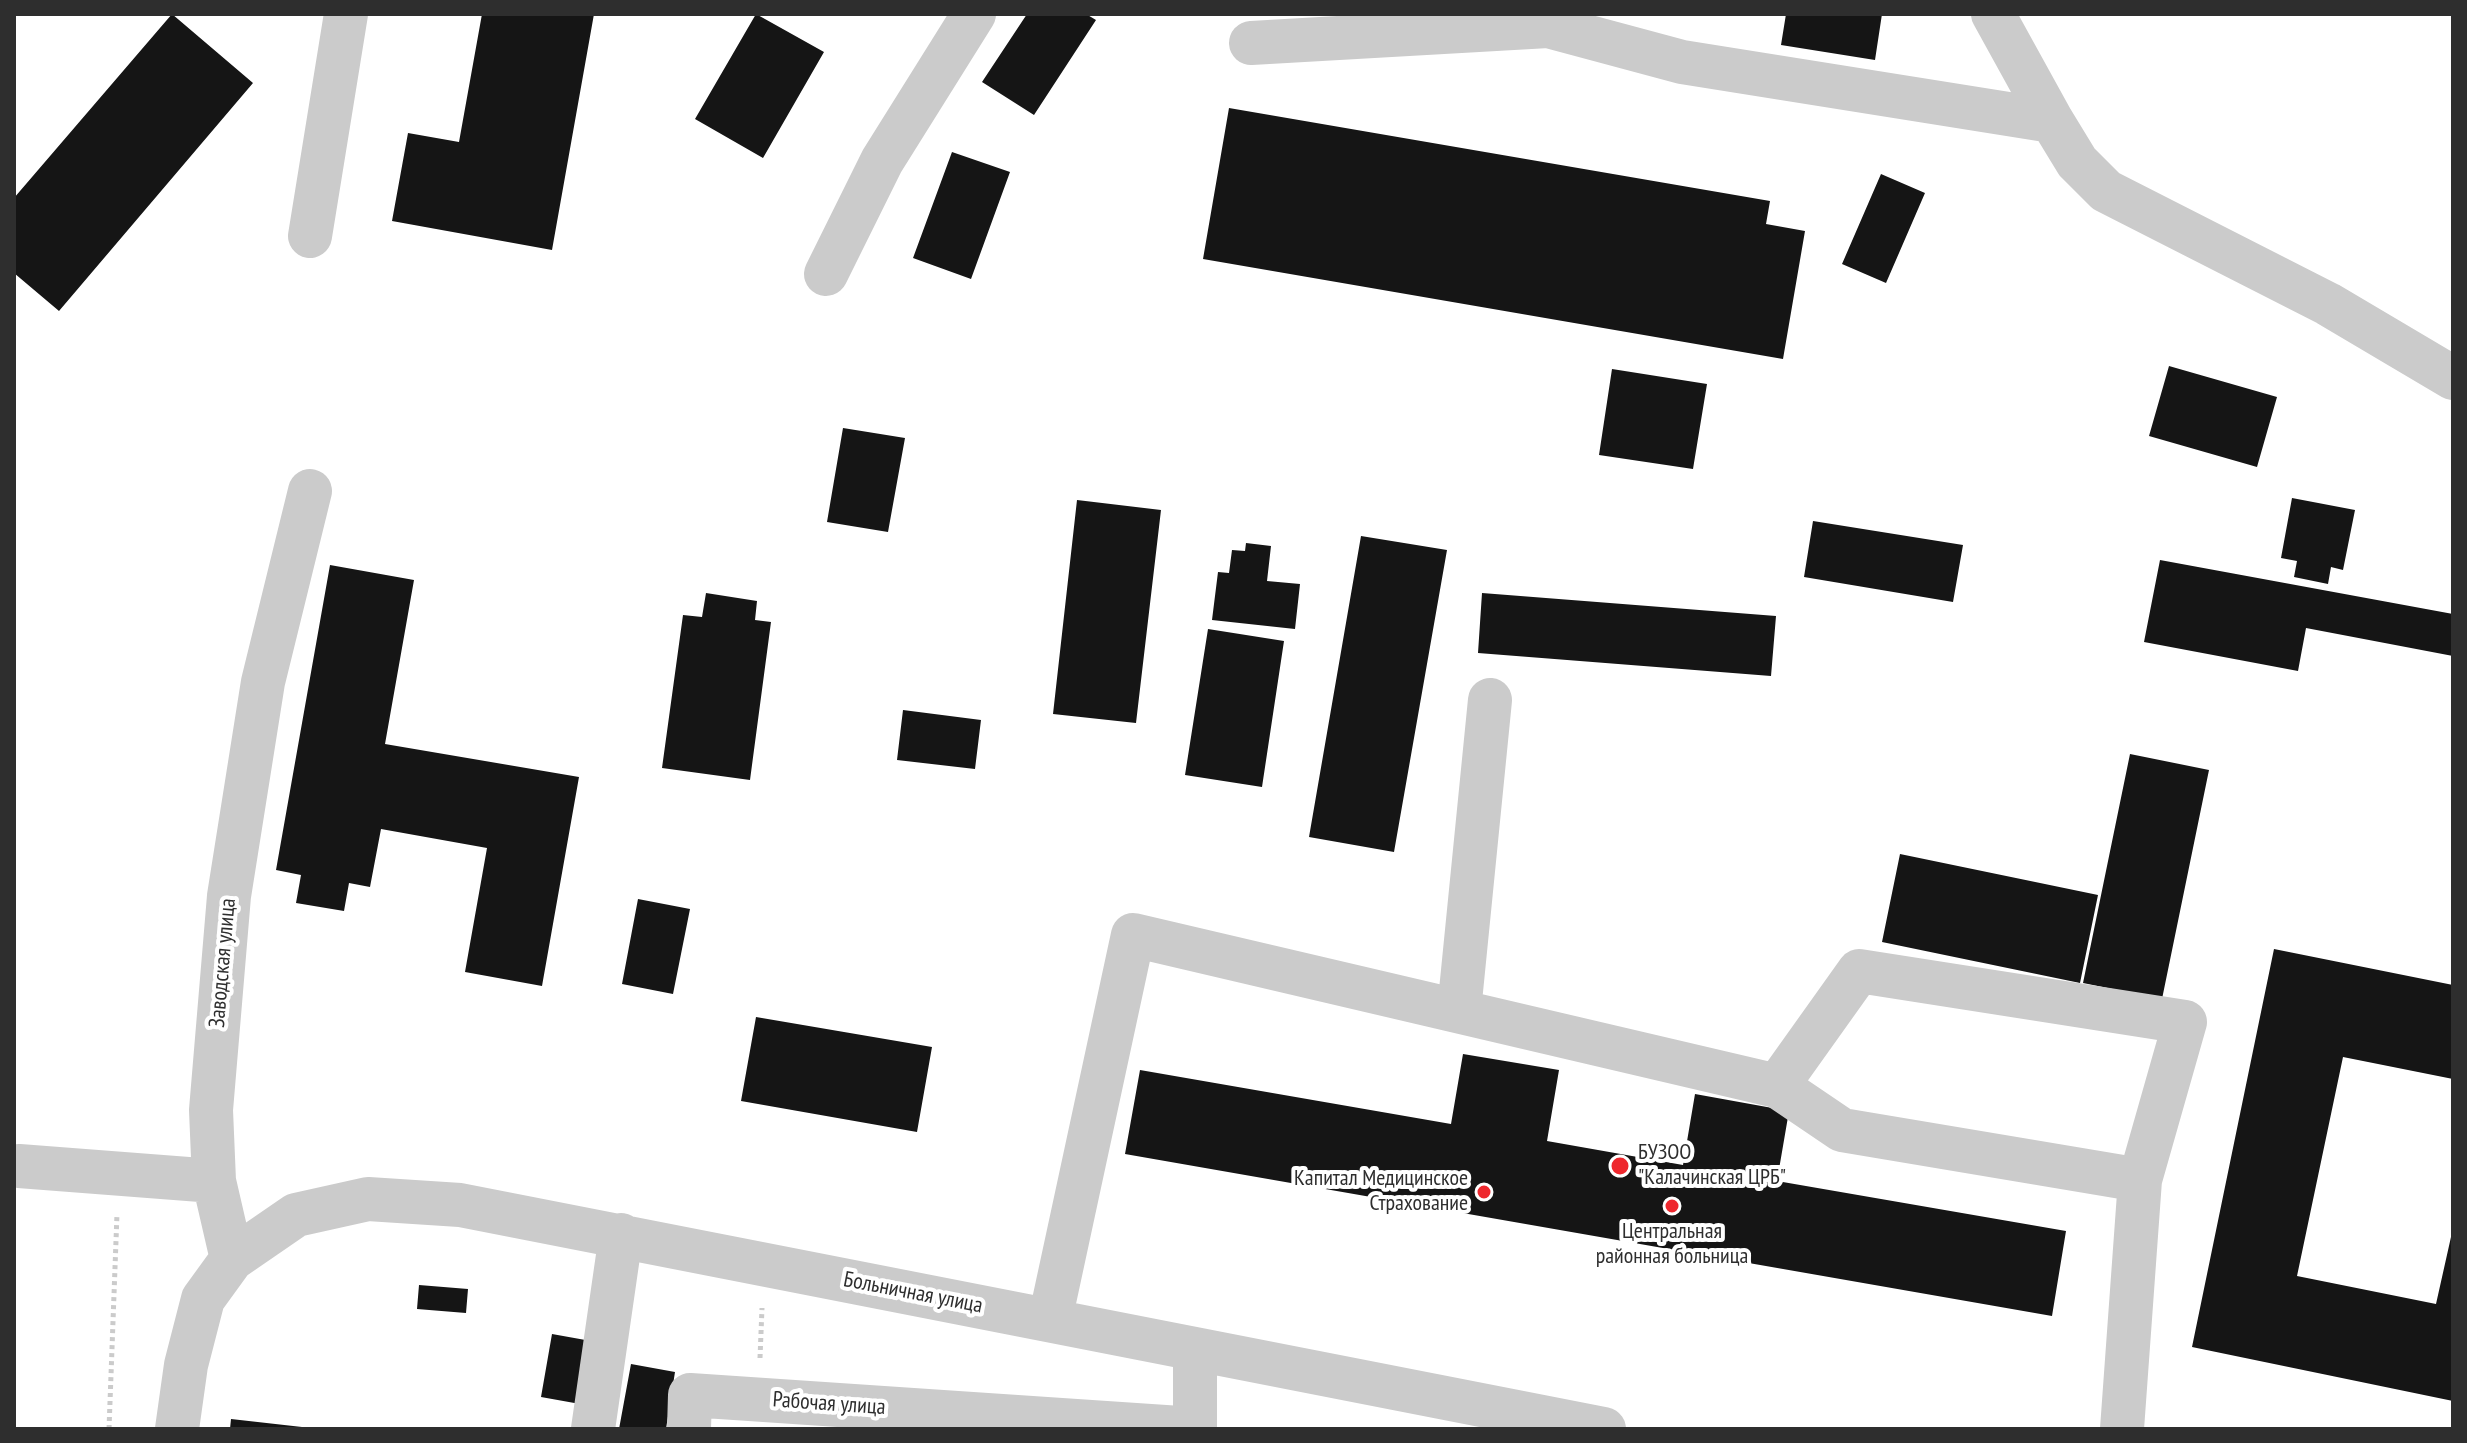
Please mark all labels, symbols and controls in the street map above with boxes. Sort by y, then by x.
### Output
street label: Заводская улица [204,897,242,1029]
place label: БУЗОО "Калачинская ЦРБ" [1638,1140,1786,1192]
marker: БУЗОО "Калачинская ЦРБ" [1609,1155,1631,1177]
place label: Капитал Медицинское Страхование [1294,1166,1468,1218]
marker: Капитал Медицинское Страхование [1475,1183,1493,1201]
marker: Центральная районная больница [1663,1197,1681,1215]
place label: Центральная районная больница [1596,1219,1748,1270]
street label: Больничная улица [841,1267,985,1319]
street label: Рабочая улица [772,1387,886,1421]

